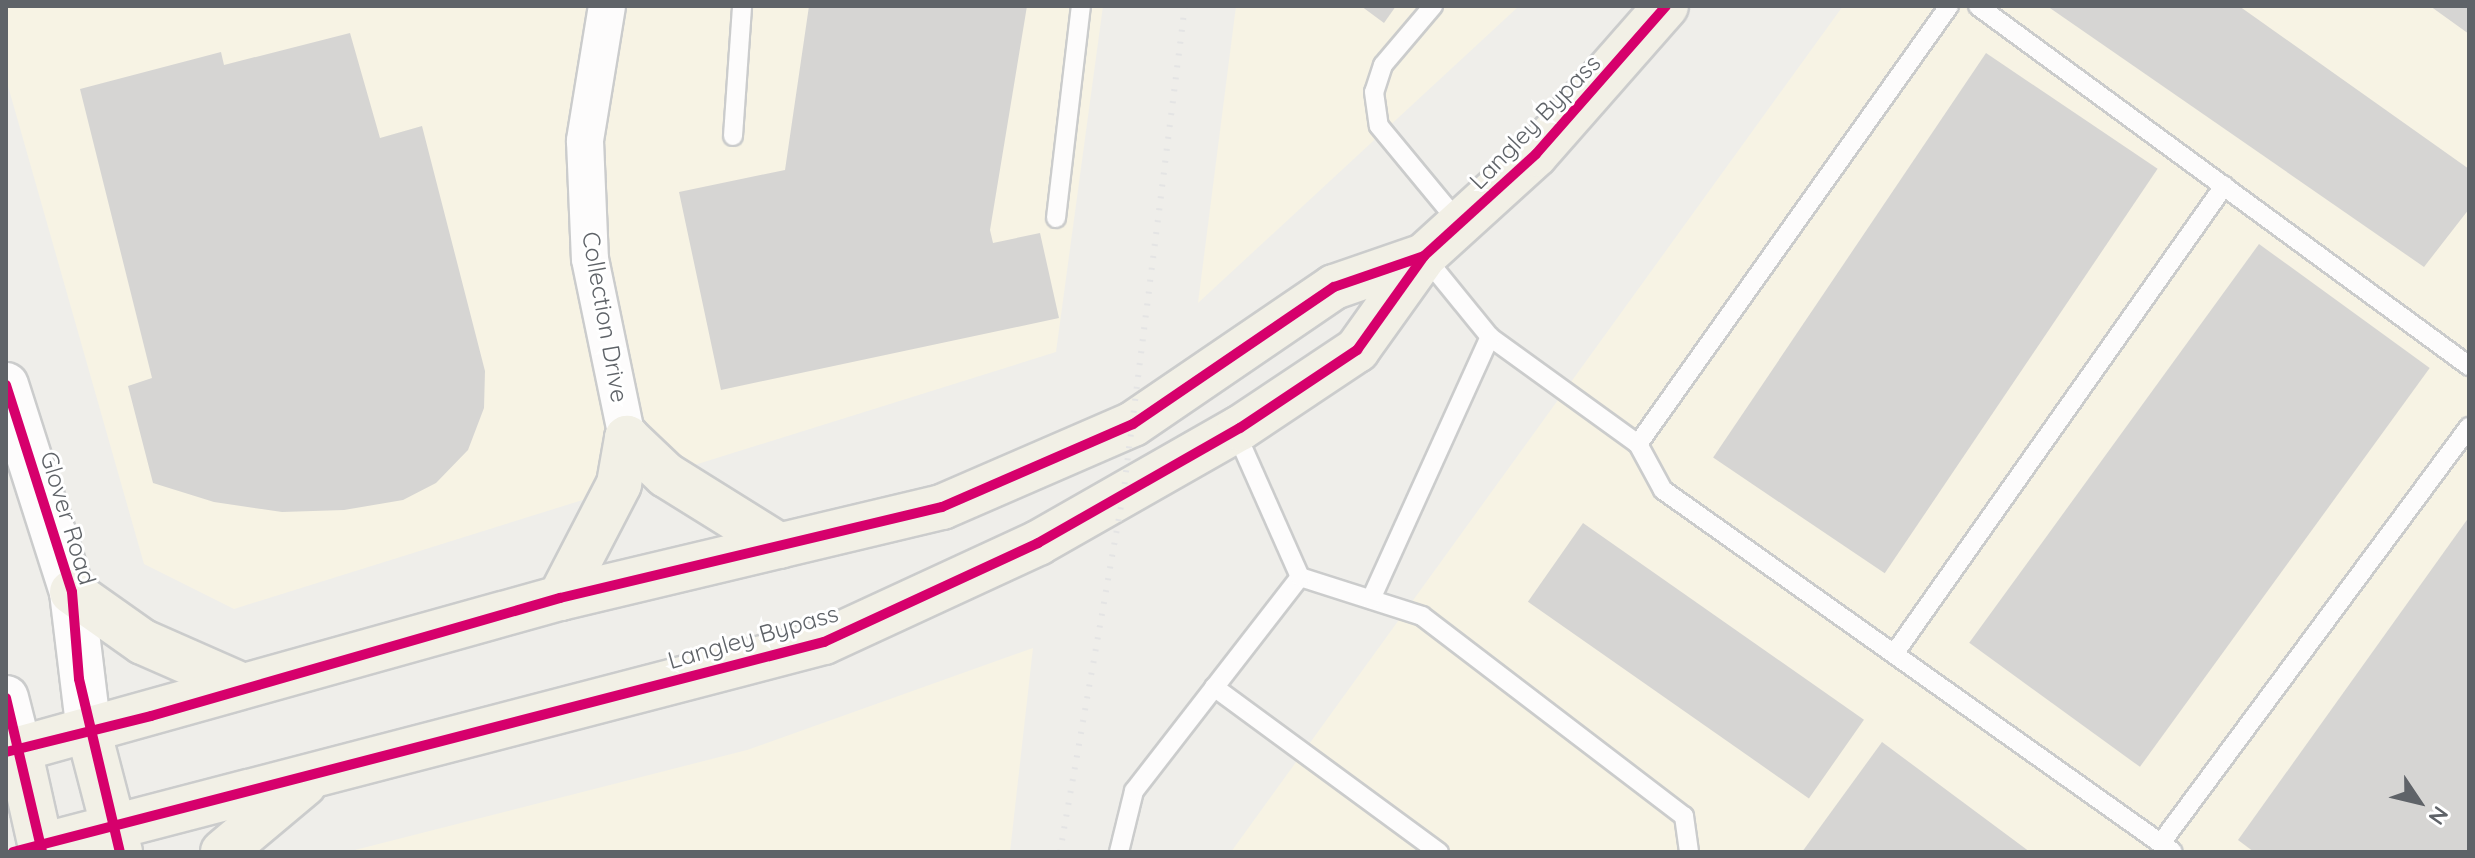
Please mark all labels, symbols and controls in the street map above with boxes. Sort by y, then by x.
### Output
street label: Langley Bypass [1464,49,1606,195]
street label: Collection Drive [576,229,634,405]
street label: Glover Road [34,448,102,588]
street label: Langley Bypass [664,599,842,675]
north arrow [2379,762,2459,842]
text: N [2423,801,2455,830]

